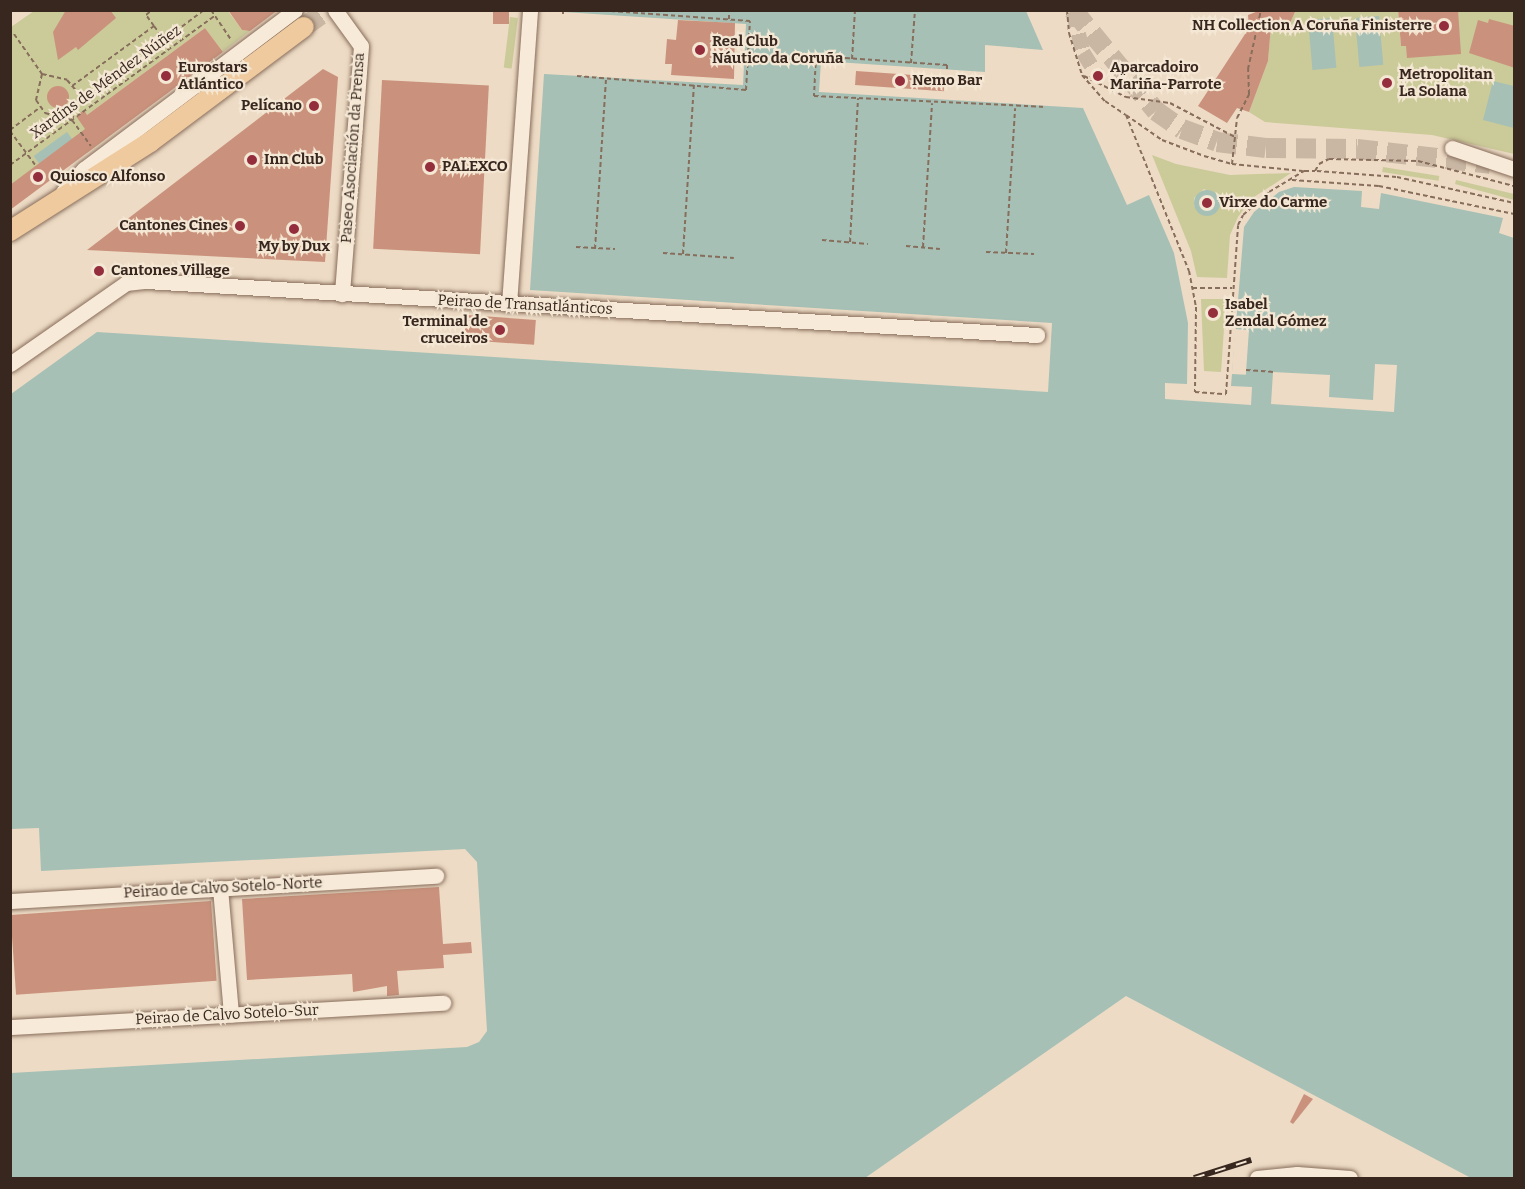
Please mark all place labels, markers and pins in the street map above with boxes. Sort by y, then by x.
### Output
place label: NH Collection A Coruña Finisterre [1192,17,1432,35]
marker: NH Collection A Coruña Finisterre [1437,19,1451,33]
place label: Real Club Náutico da Coruña [712,32,843,67]
marker: Real Club Náutico da Coruña [693,43,707,57]
place label: Eurostars Atlántico [178,58,248,93]
place label: Aparcadoiro Mariña-Parrote [1110,58,1221,93]
place label: Metropolitan La Solana [1399,65,1493,100]
marker: Eurostars Atlántico [159,69,173,83]
marker: Aparcadoiro Mariña-Parrote [1091,69,1105,83]
place label: Nemo Bar [912,72,982,90]
marker: Nemo Bar [893,74,907,88]
marker: Metropolitan La Solana [1380,76,1394,90]
place label: Pelícano [241,97,302,115]
marker: Pelícano [307,99,321,113]
place label: Inn Club [264,151,324,169]
marker: Inn Club [245,153,259,167]
place label: PALEXCO [442,158,508,176]
marker: PALEXCO [423,160,437,174]
place label: Quiosco Alfonso [50,168,165,186]
marker: Quiosco Alfonso [31,170,45,184]
place label: Virxe do Carme [1219,194,1327,212]
marker: Virxe do Carme [1200,196,1214,210]
place label: Cantones Cines [119,217,228,235]
marker: Cantones Cines [233,219,247,233]
marker: My by Dux [287,222,301,236]
place label: My by Dux [258,238,330,256]
place label: Cantones Village [111,262,230,280]
marker: Cantones Village [92,264,106,278]
place label: Isabel Zendal Gómez [1225,295,1326,330]
marker: Isabel Zendal Gómez [1206,306,1220,320]
place label: Terminal de cruceiros [402,312,488,347]
marker: Terminal de cruceiros [493,323,507,337]

